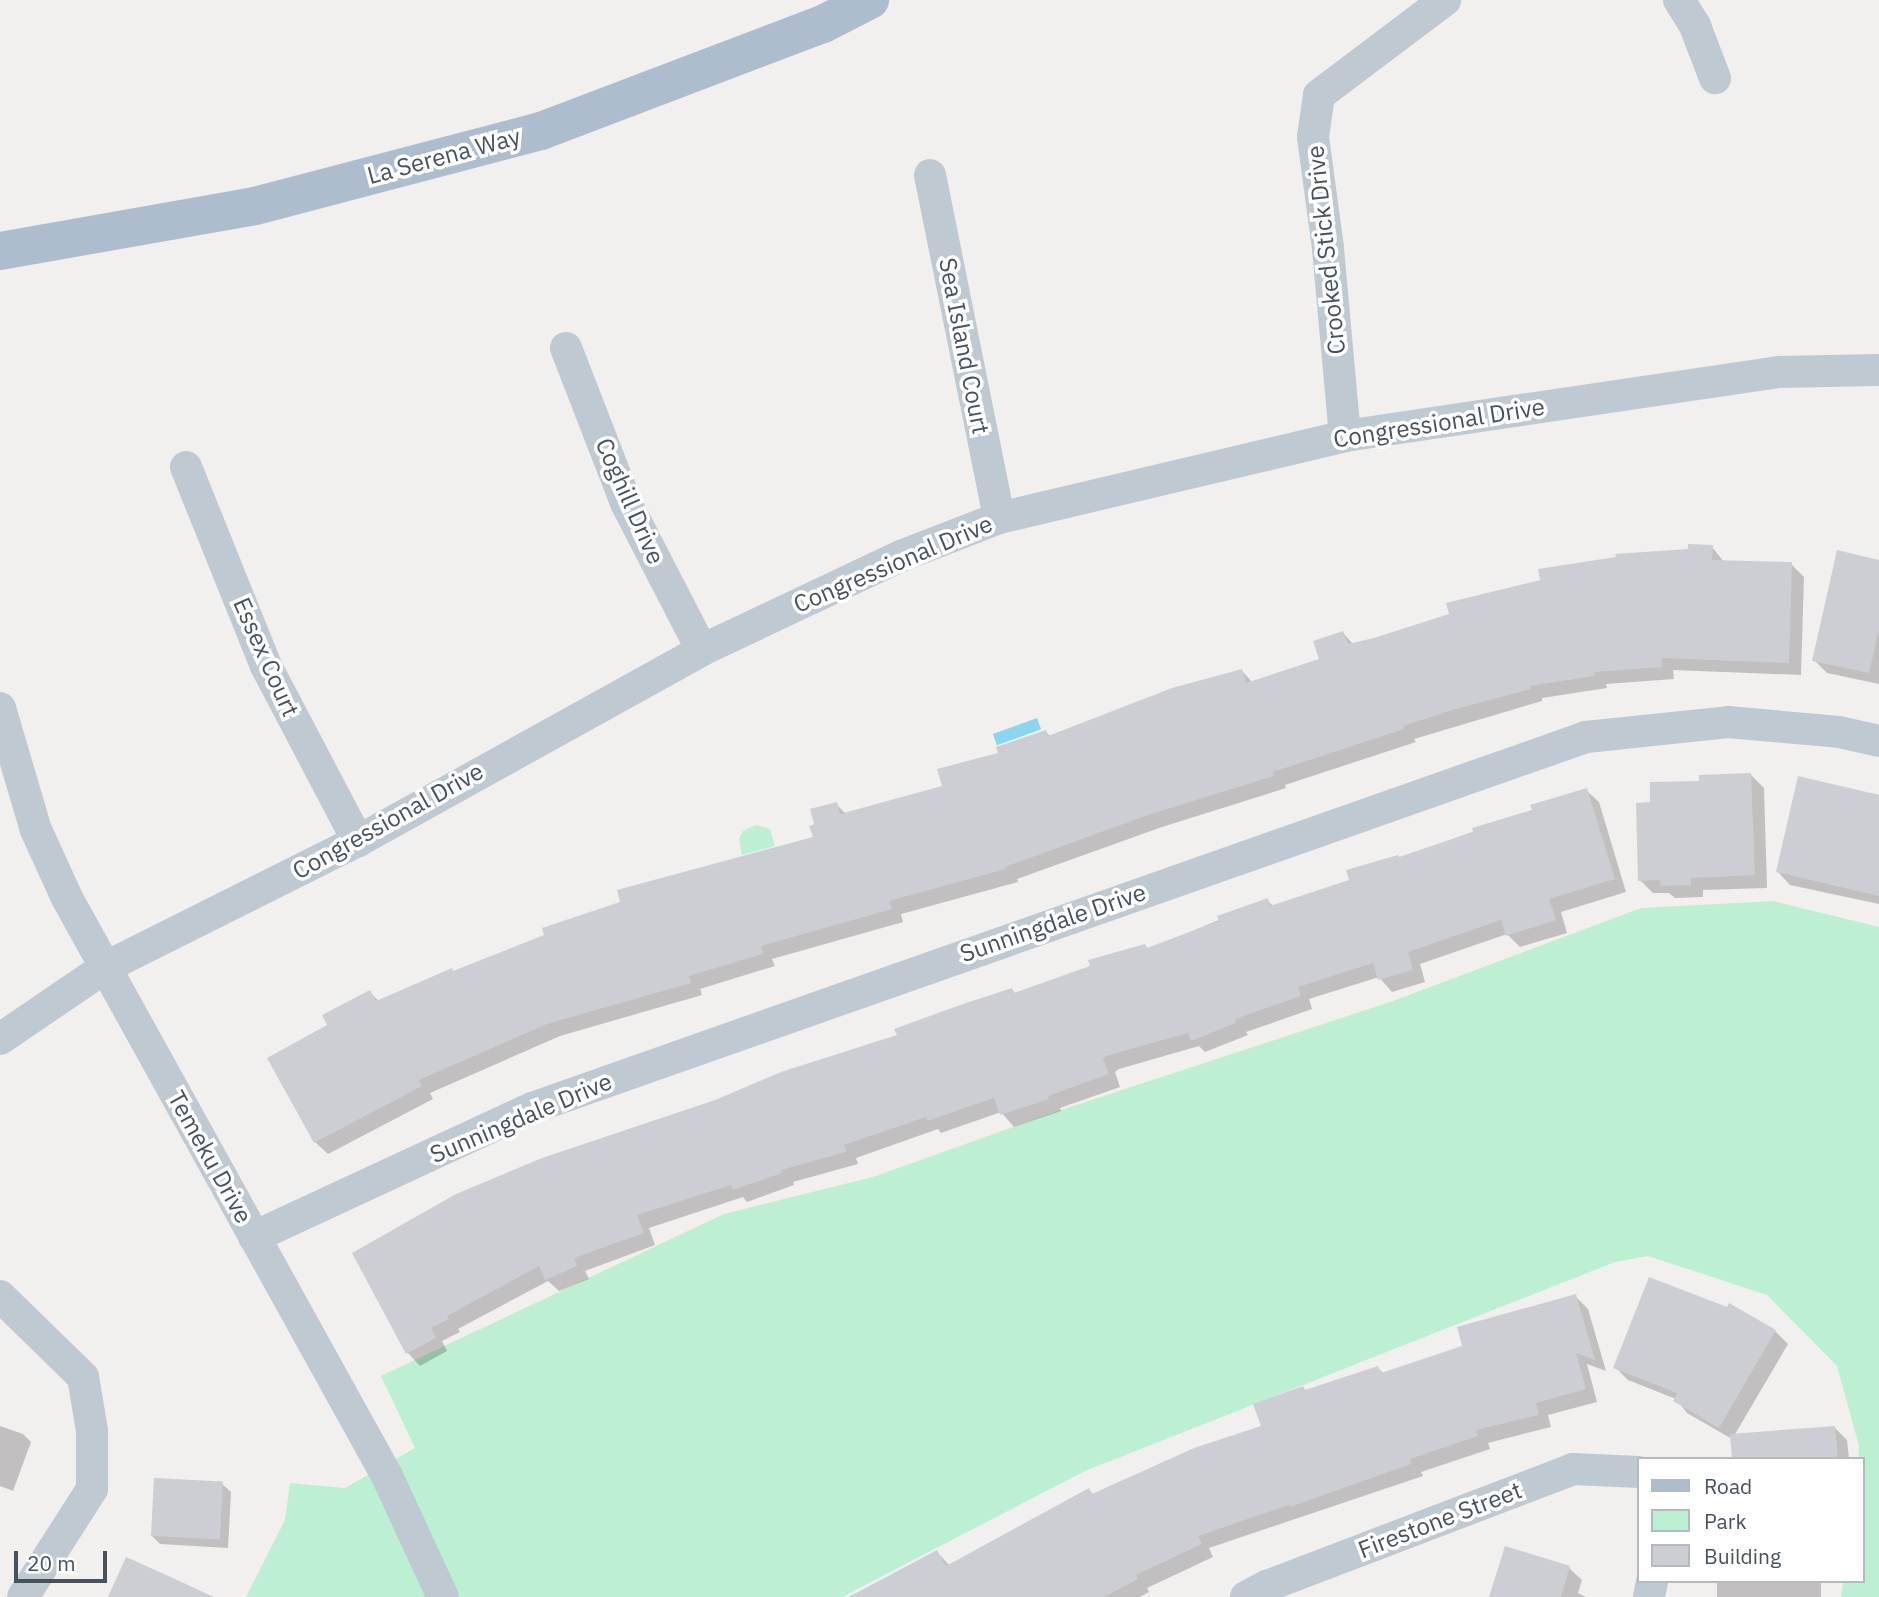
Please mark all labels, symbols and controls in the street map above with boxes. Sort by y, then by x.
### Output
street label: La Serena Way [364,122,524,190]
street label: Crooked Stick Drive [1301,144,1351,356]
street label: Sea Island Court [933,256,995,436]
street label: Congressional Drive [1331,392,1547,454]
street label: Coghill Drive [589,434,671,568]
street label: Congressional Drive [789,509,997,619]
street label: Essex Court [227,593,305,721]
street label: Congressional Drive [288,757,488,885]
street label: Sunningdale Drive [956,878,1150,968]
street label: Sunningdale Drive [426,1067,616,1169]
street label: Temeku Drive [162,1086,258,1228]
legend [1638,1457,1865,1583]
text: Road [1704,1472,1752,1500]
street label: Firestone Street [1354,1476,1526,1564]
text: Park [1704,1507,1747,1535]
scale bar [18,1538,110,1582]
text: Building [1704,1542,1781,1570]
text: 20 m [27,1549,76,1577]

